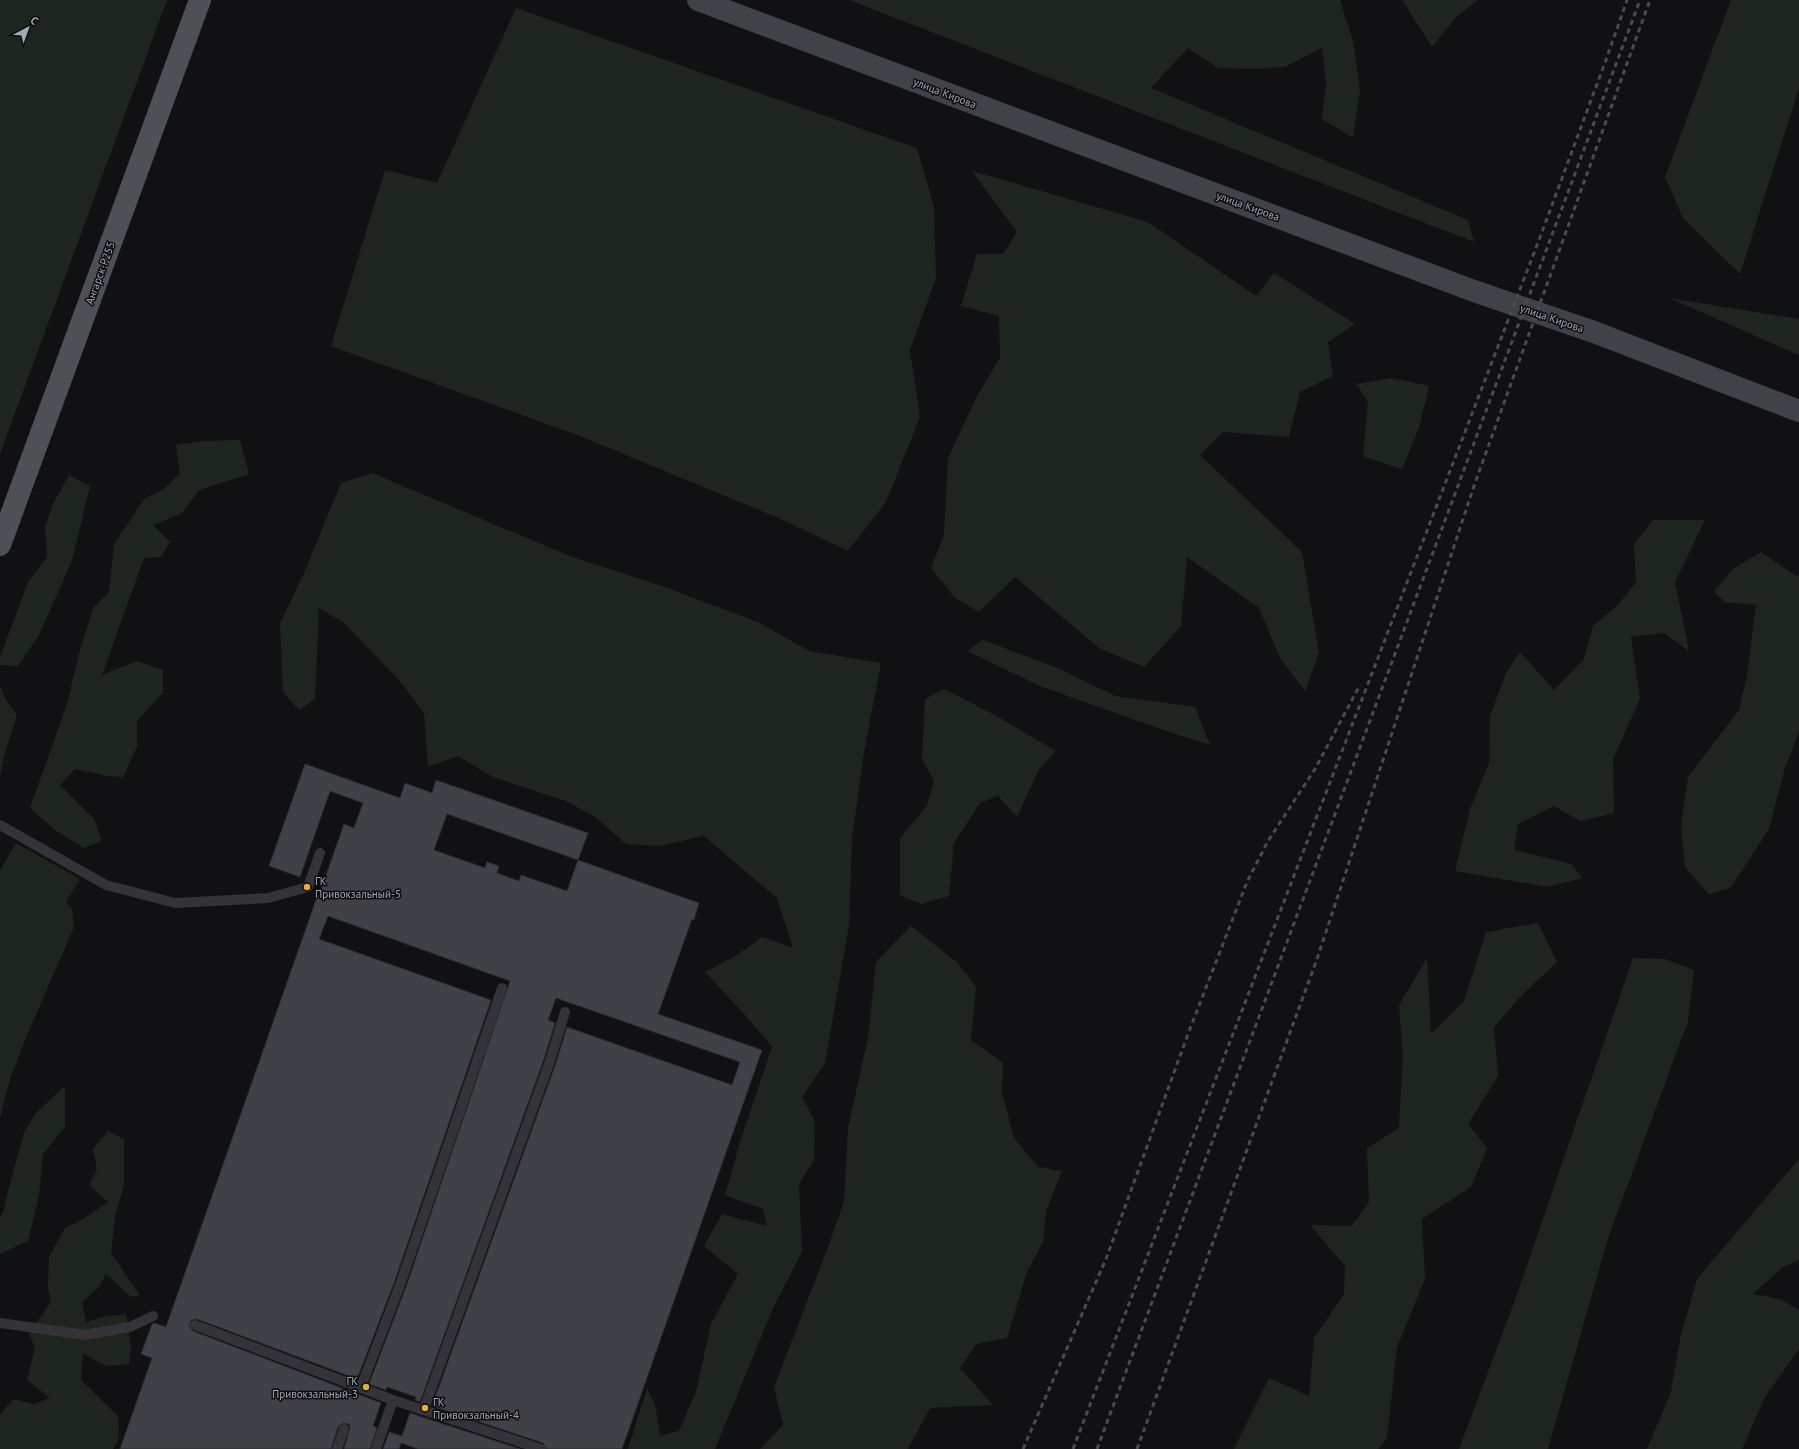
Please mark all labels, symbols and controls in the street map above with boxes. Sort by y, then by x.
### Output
north arrow [8,8,48,48]
text: С [28,13,41,28]
street label: улица Кирова [911,75,979,111]
street label: улица Кирова [1214,188,1282,224]
street label: Ангарск-Р255 [82,240,118,306]
street label: улица Кирова [1518,301,1586,335]
place label: ГК Привокзальный-5 [315,874,401,901]
marker: ГК Привокзальный-5 [302,882,312,892]
place label: ГК Привокзальный-3 [272,1374,358,1401]
marker: ГК Привокзальный-3 [361,1382,371,1392]
place label: ГК Привокзальный-4 [433,1395,519,1422]
marker: ГК Привокзальный-4 [420,1403,430,1413]

